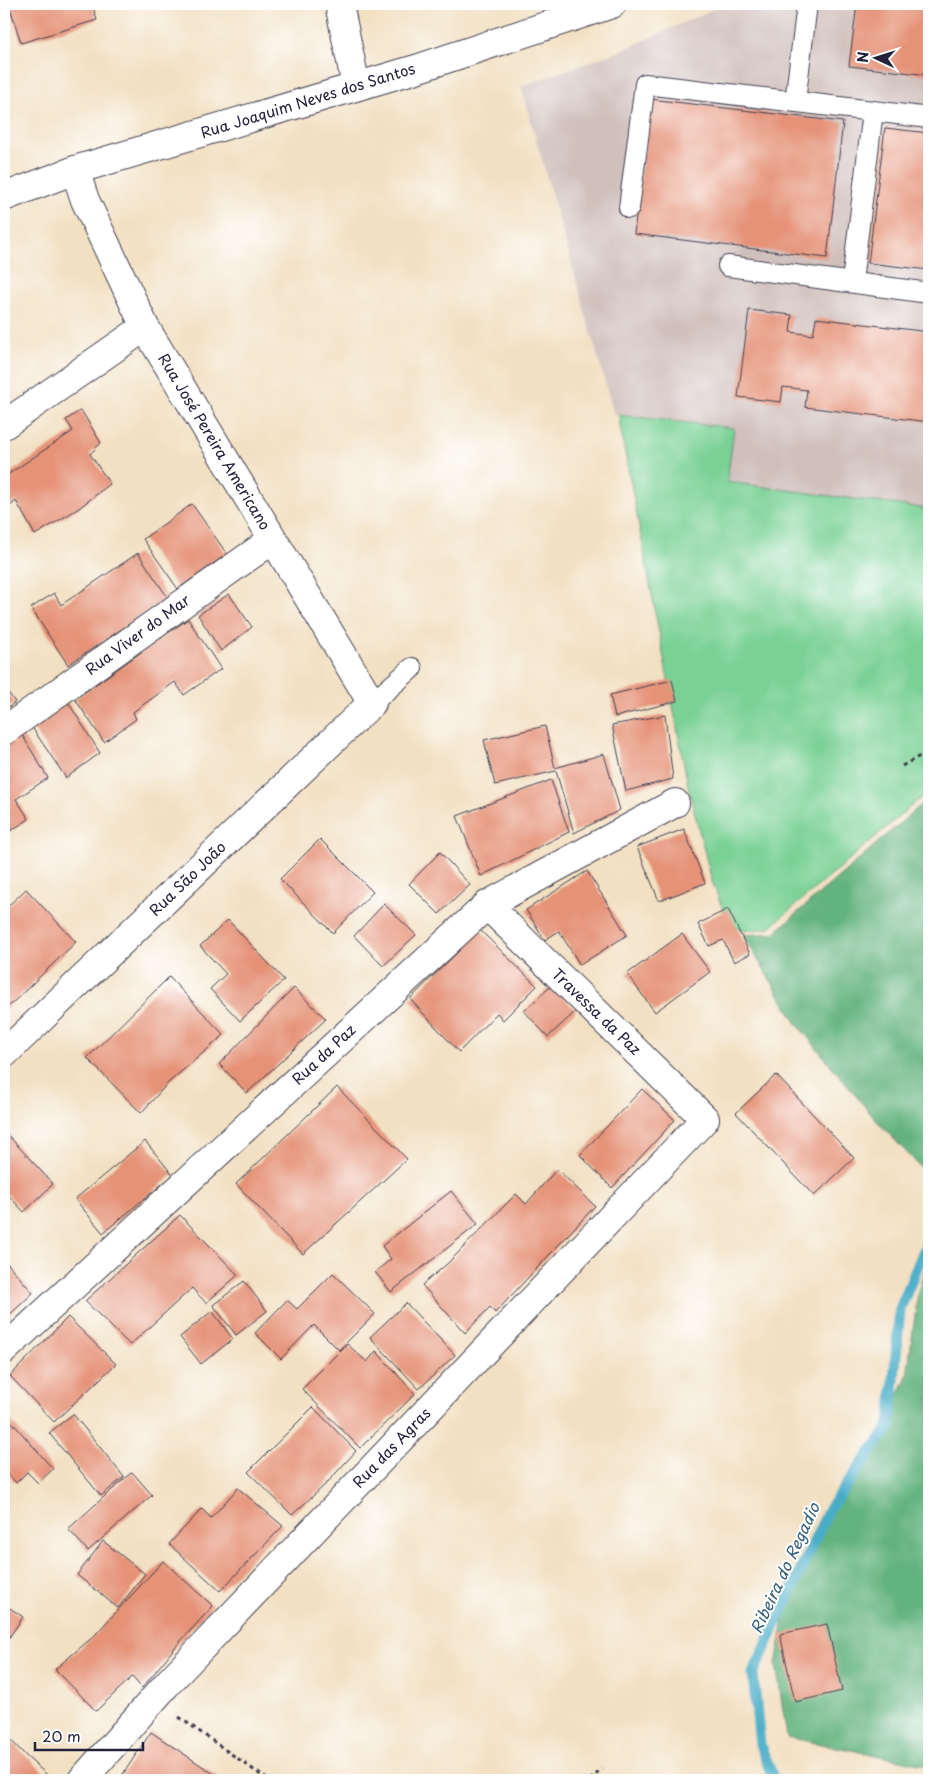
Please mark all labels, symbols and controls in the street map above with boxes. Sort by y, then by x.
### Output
north arrow [850,32,900,82]
text: N [852,51,873,63]
street label: Rua Joaquim Neves dos Santos [197,56,418,143]
street label: Rua José Pereira Americano [153,349,277,534]
street label: Rua Viver do Mar [80,588,194,680]
street label: Rua São João [143,835,231,921]
street label: Travessa da Paz [547,962,647,1060]
street label: Rua da Paz [286,1018,360,1090]
street label: Rua das Agras [347,1401,435,1492]
water label: Ribeira do Regadio [743,1497,825,1637]
scale bar [35,1719,142,1751]
text: 20 m [42,1724,81,1747]

